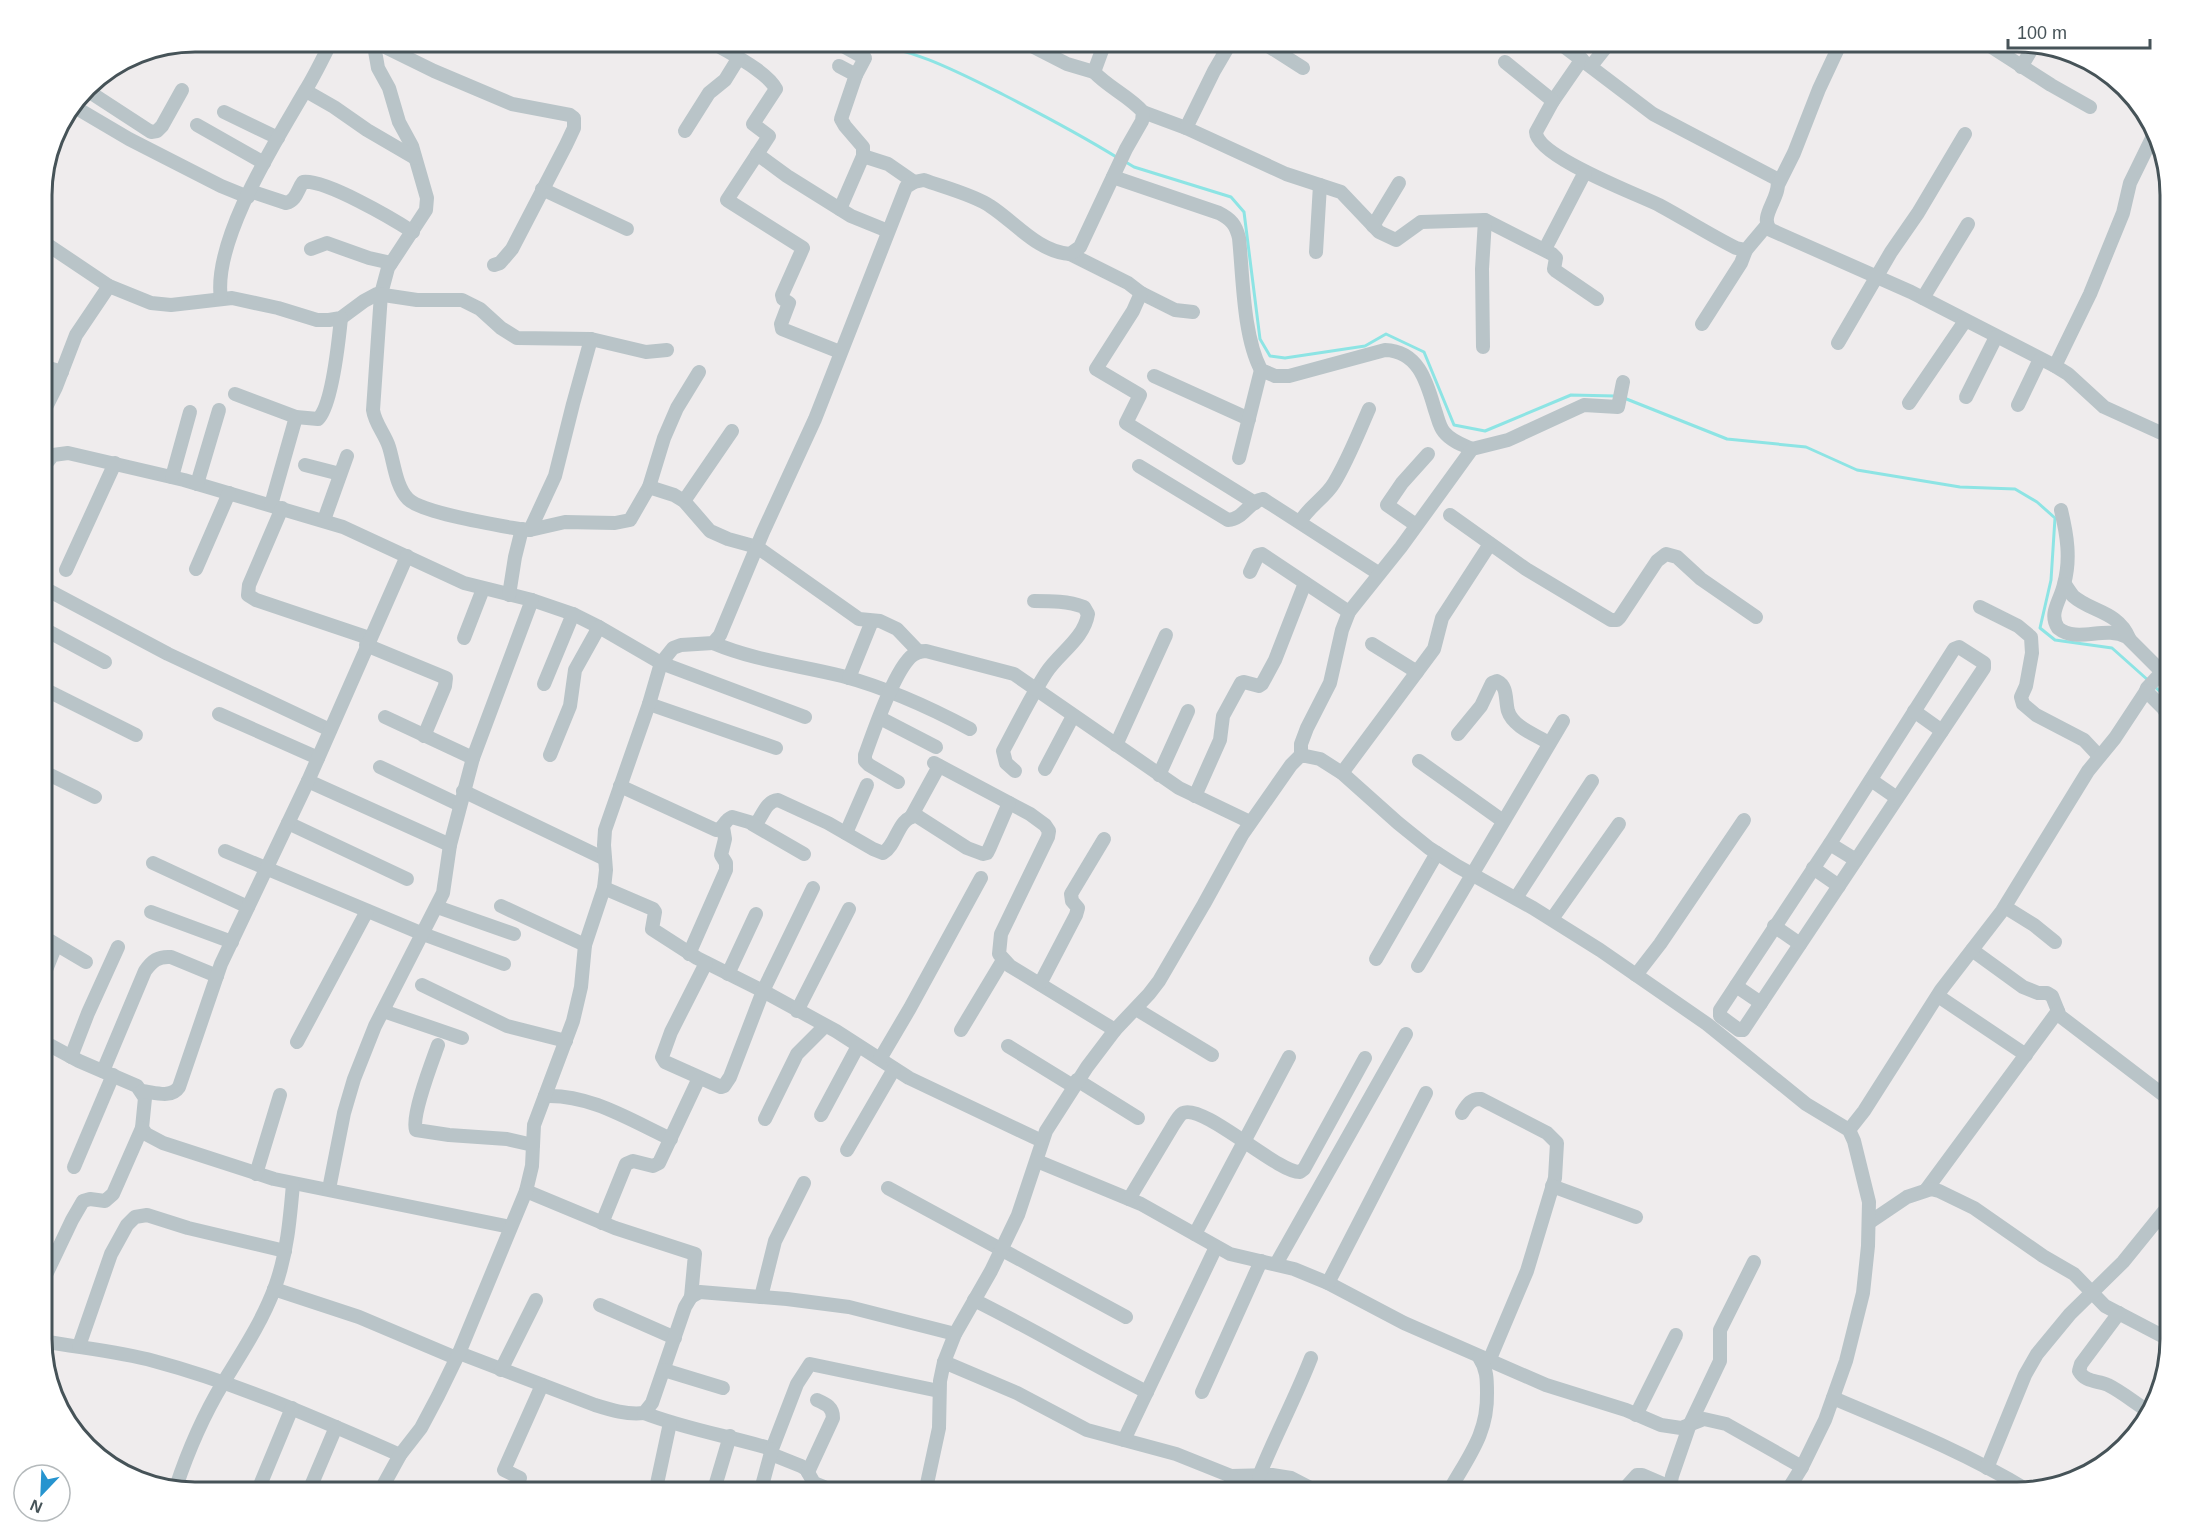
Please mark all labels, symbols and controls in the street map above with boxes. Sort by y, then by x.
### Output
scale bar [2008,12,2150,50]
text: 100 m [2017,23,2067,43]
north arrow [12,1463,72,1523]
text: N [28,1496,45,1516]

